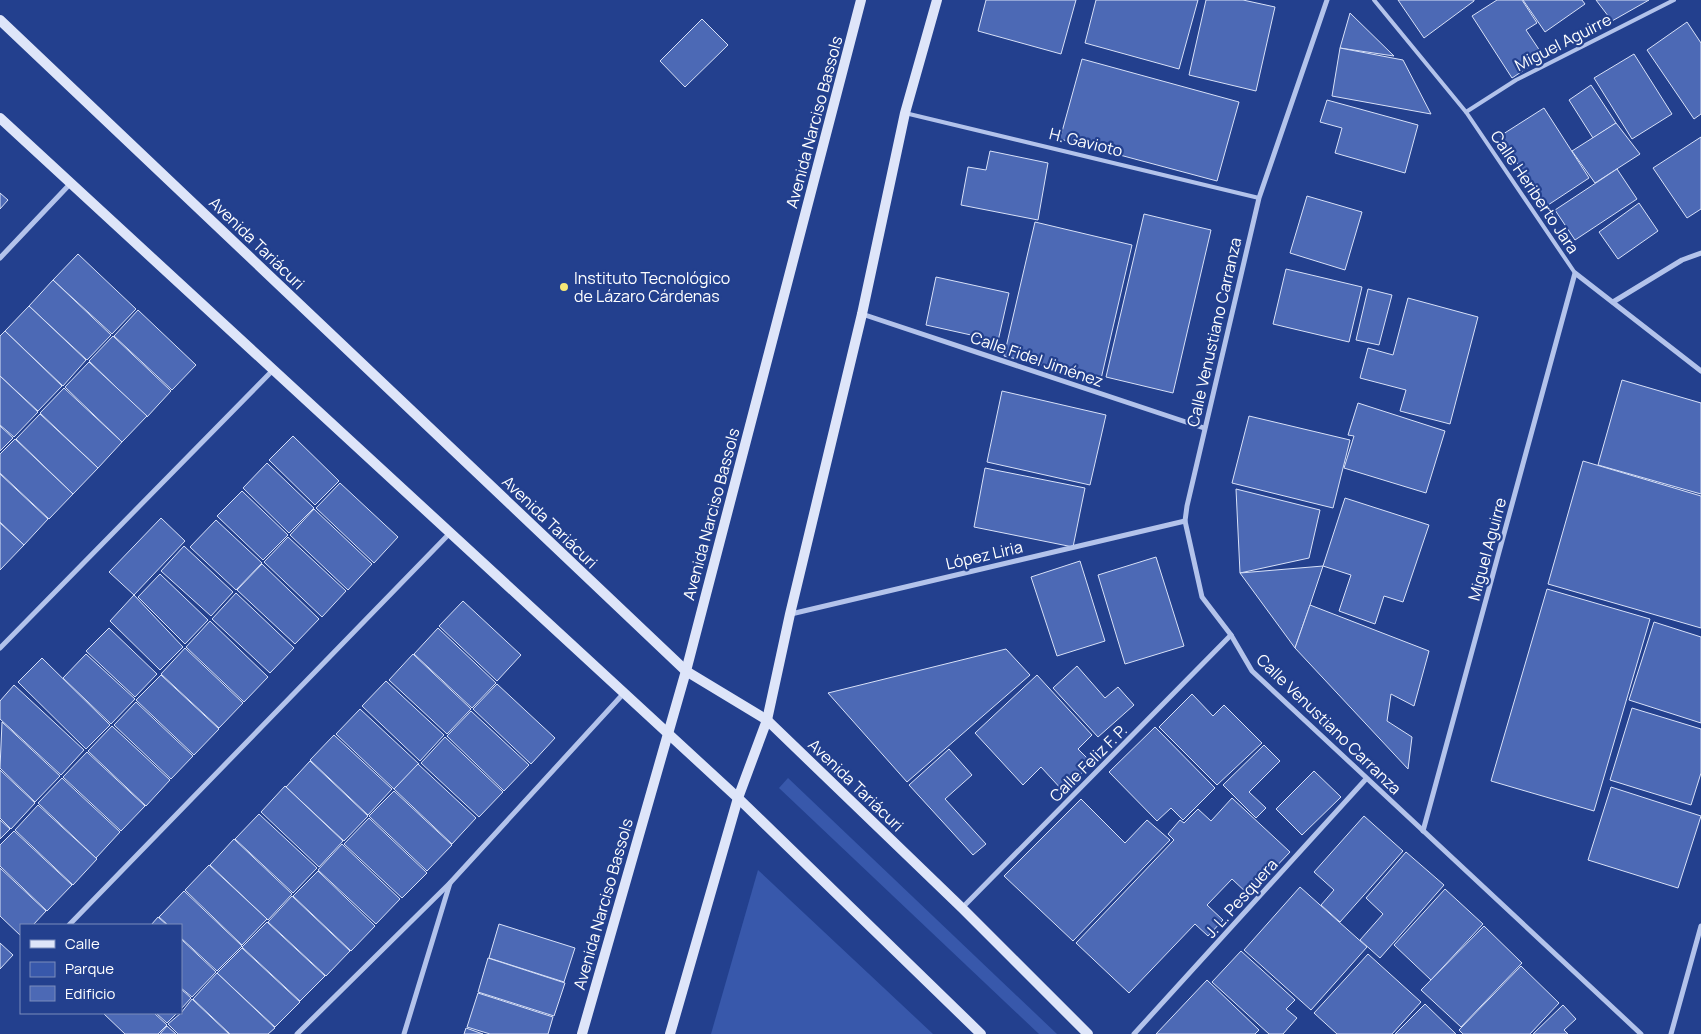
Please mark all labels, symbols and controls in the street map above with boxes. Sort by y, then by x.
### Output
street label: Miguel Aguirre [1511,8,1615,76]
street label: Avenida Narciso Bassols [780,34,848,210]
street label: H. Gavioto [1047,122,1125,162]
street label: Calle Heriberto Jara [1486,126,1584,258]
street label: Avenida Tariácuri [204,192,310,294]
street label: Calle Venustiano Carranza [1182,235,1246,429]
place label: Instituto Tecnológico de Lázaro Cárdenas [574,267,730,307]
marker: Instituto Tecnológico de Lázaro Cárdenas [558,281,570,293]
street label: Calle Fidel Jiménez [968,326,1106,392]
street label: Avenida Narciso Bassols [677,426,745,602]
street label: Avenida Tariácuri [497,471,603,573]
street label: Miguel Aguirre [1463,495,1511,603]
street label: López Liria [943,535,1025,575]
street label: Calle Venustiano Carranza [1252,649,1406,799]
street label: Calle Feliz F. P. [1044,719,1132,807]
street label: Avenida Tariácuri [803,734,909,836]
street label: Avenida Narciso Bassols [568,816,638,992]
street label: J. L. Pesquera [1200,854,1282,942]
legend [20,924,182,1014]
text: Calle [65,933,100,954]
text: Parque [65,958,114,979]
text: Edificio [65,983,116,1004]

